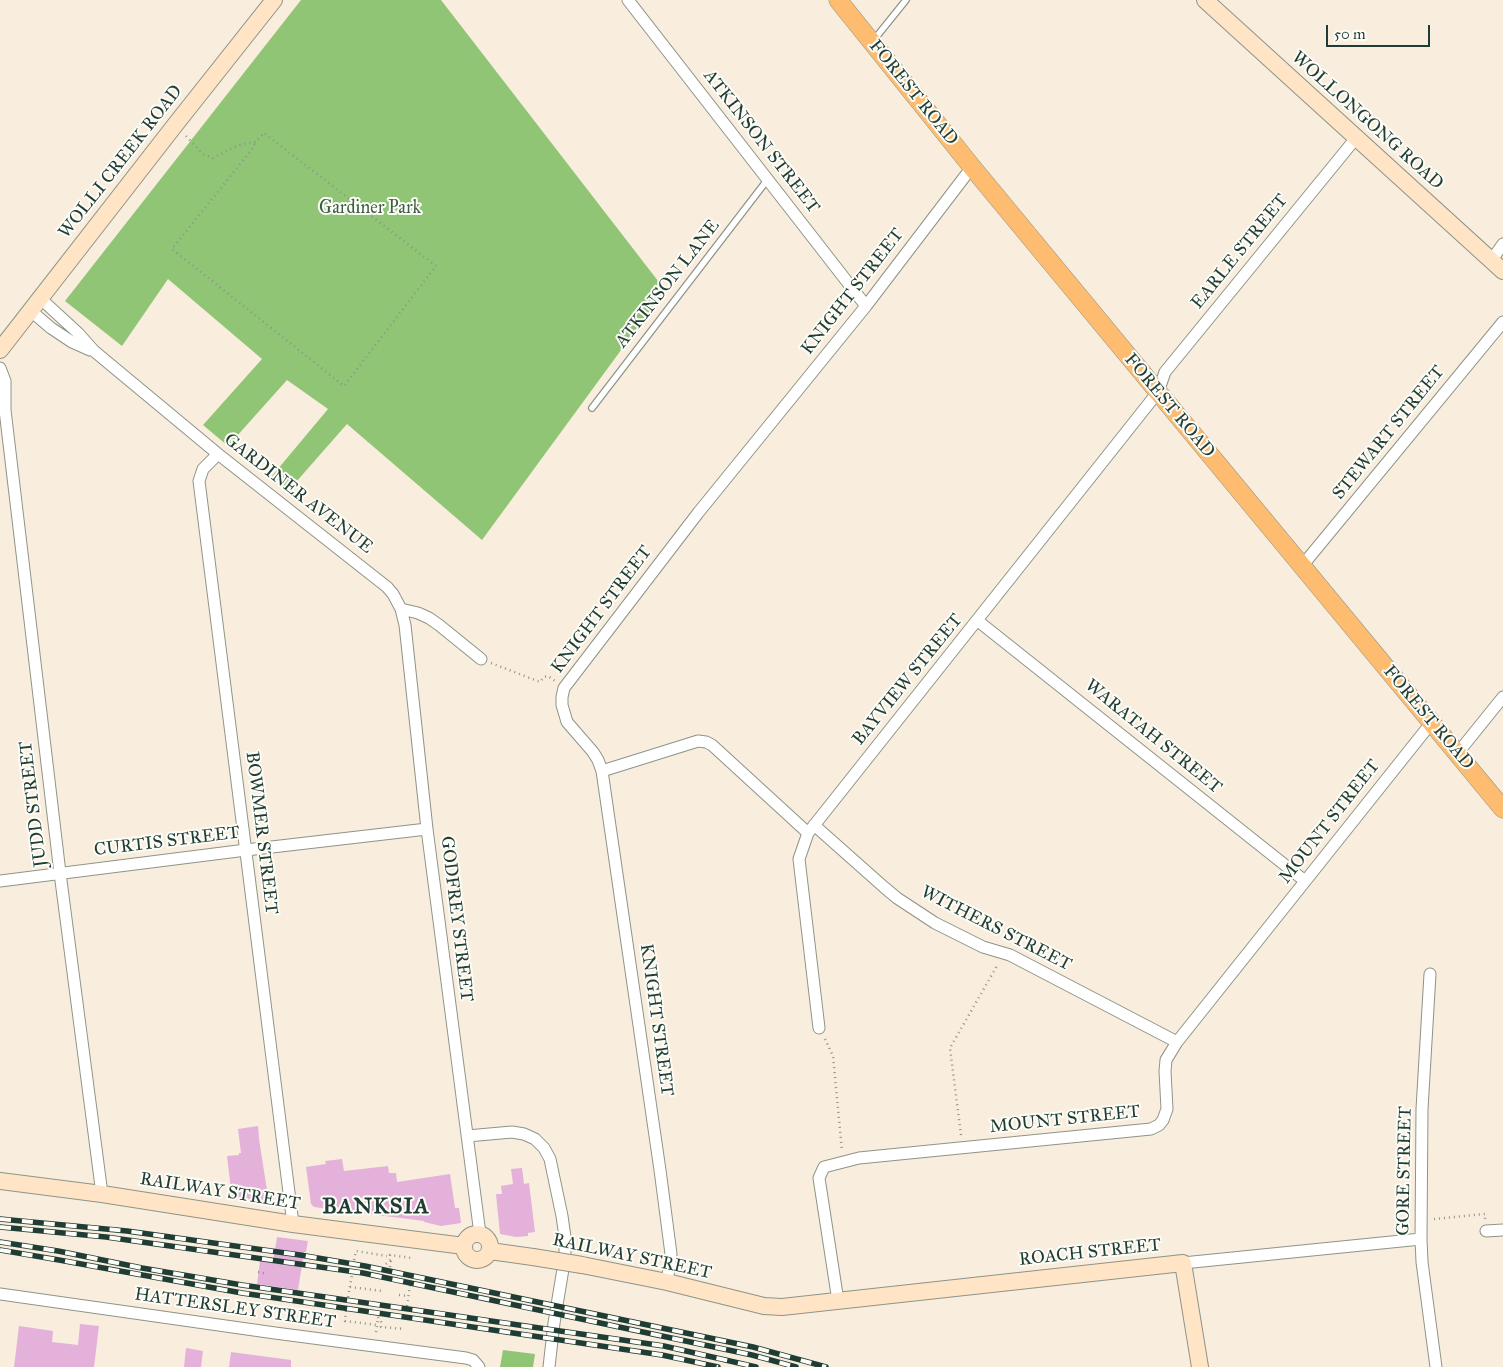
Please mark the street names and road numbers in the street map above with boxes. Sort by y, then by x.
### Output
street label: FOREST ROAD [864,36,962,150]
street label: WOLLONGONG ROAD [1287,47,1447,195]
street label: ATKINSON STREET [698,66,824,218]
street label: WOLLI CREEK ROAD [55,81,187,243]
street label: EARLE STREET [1187,190,1293,314]
street label: ATKINSON LANE [611,216,725,352]
street label: KNIGHT STREET [797,225,909,359]
street label: FOREST ROAD [1119,349,1219,463]
street label: STEWART STREET [1328,362,1450,504]
street label: GARDINER AVENUE [219,429,377,559]
street label: KNIGHT STREET [547,542,657,678]
street label: BAYVIEW STREET [848,610,968,750]
street label: FOREST ROAD [1378,661,1478,775]
street label: WARATAH STREET [1080,675,1226,799]
street label: JUDD STREET [16,740,52,868]
street label: BOWMER STREET [240,750,282,916]
street label: MOUNT STREET [1275,756,1385,888]
street label: CURTIS STREET [93,822,241,862]
street label: GODFREY STREET [435,835,477,1003]
street label: WITHERS STREET [917,882,1075,976]
street label: KNIGHT STREET [635,942,677,1098]
street label: MOUNT STREET [989,1101,1141,1139]
street label: GORE STREET [1393,1106,1417,1236]
street label: RAILWAY STREET [138,1169,302,1215]
street label: RAILWAY STREET [550,1230,714,1284]
street label: ROACH STREET [1018,1235,1162,1271]
street label: HATTERSLEY STREET [133,1284,337,1334]

